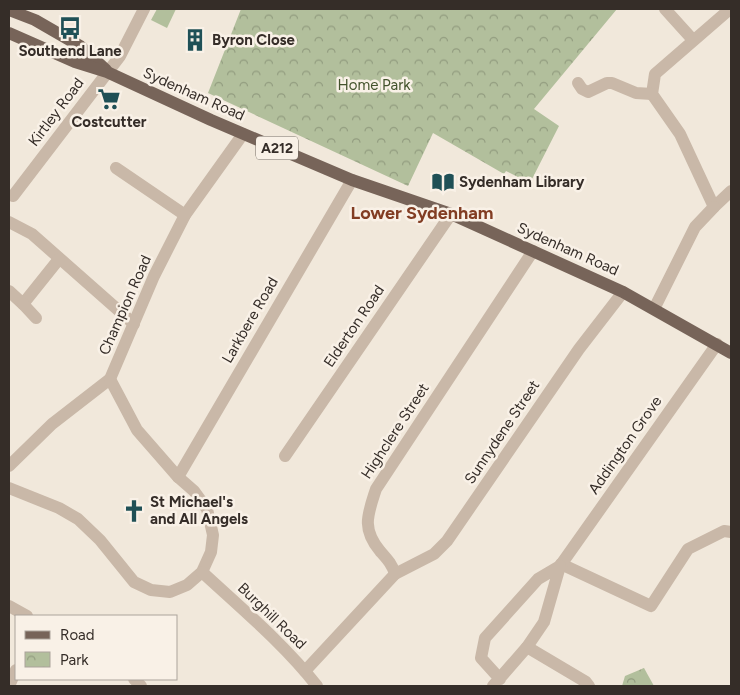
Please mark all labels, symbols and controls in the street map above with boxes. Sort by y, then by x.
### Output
bus stop icon: Southend Lane [57,15,83,41]
building icon: Byron Close [182,27,208,53]
place label: Byron Close [212,31,296,49]
place label: Southend Lane [18,42,122,60]
street label: Sydenham Road [140,64,248,124]
street label: Kirtley Road [24,74,88,150]
park label: Home Park [337,76,411,94]
supermarket icon: Costcutter [96,86,122,112]
place label: Costcutter [71,113,147,131]
road number: A212 [256,136,298,160]
library icon: Sydenham Library [430,169,456,195]
place label: Sydenham Library [459,173,585,191]
district label: Lower Sydenham [350,202,494,224]
street label: Sydenham Road [514,219,622,279]
street label: Champion Road [95,252,155,358]
street label: Larkbere Road [218,274,282,366]
street label: Elderton Road [320,282,388,370]
street label: Sunnydene Street [461,376,544,487]
street label: Highclere Street [357,379,433,482]
street label: Addington Grove [585,393,665,497]
place label: St Michael's and All Angels [150,493,248,528]
church icon: St Michael's and All Angels [121,498,147,524]
street label: Burghill Road [234,579,310,653]
legend [15,615,178,680]
text: Road [60,626,95,644]
text: Park [60,651,89,669]

